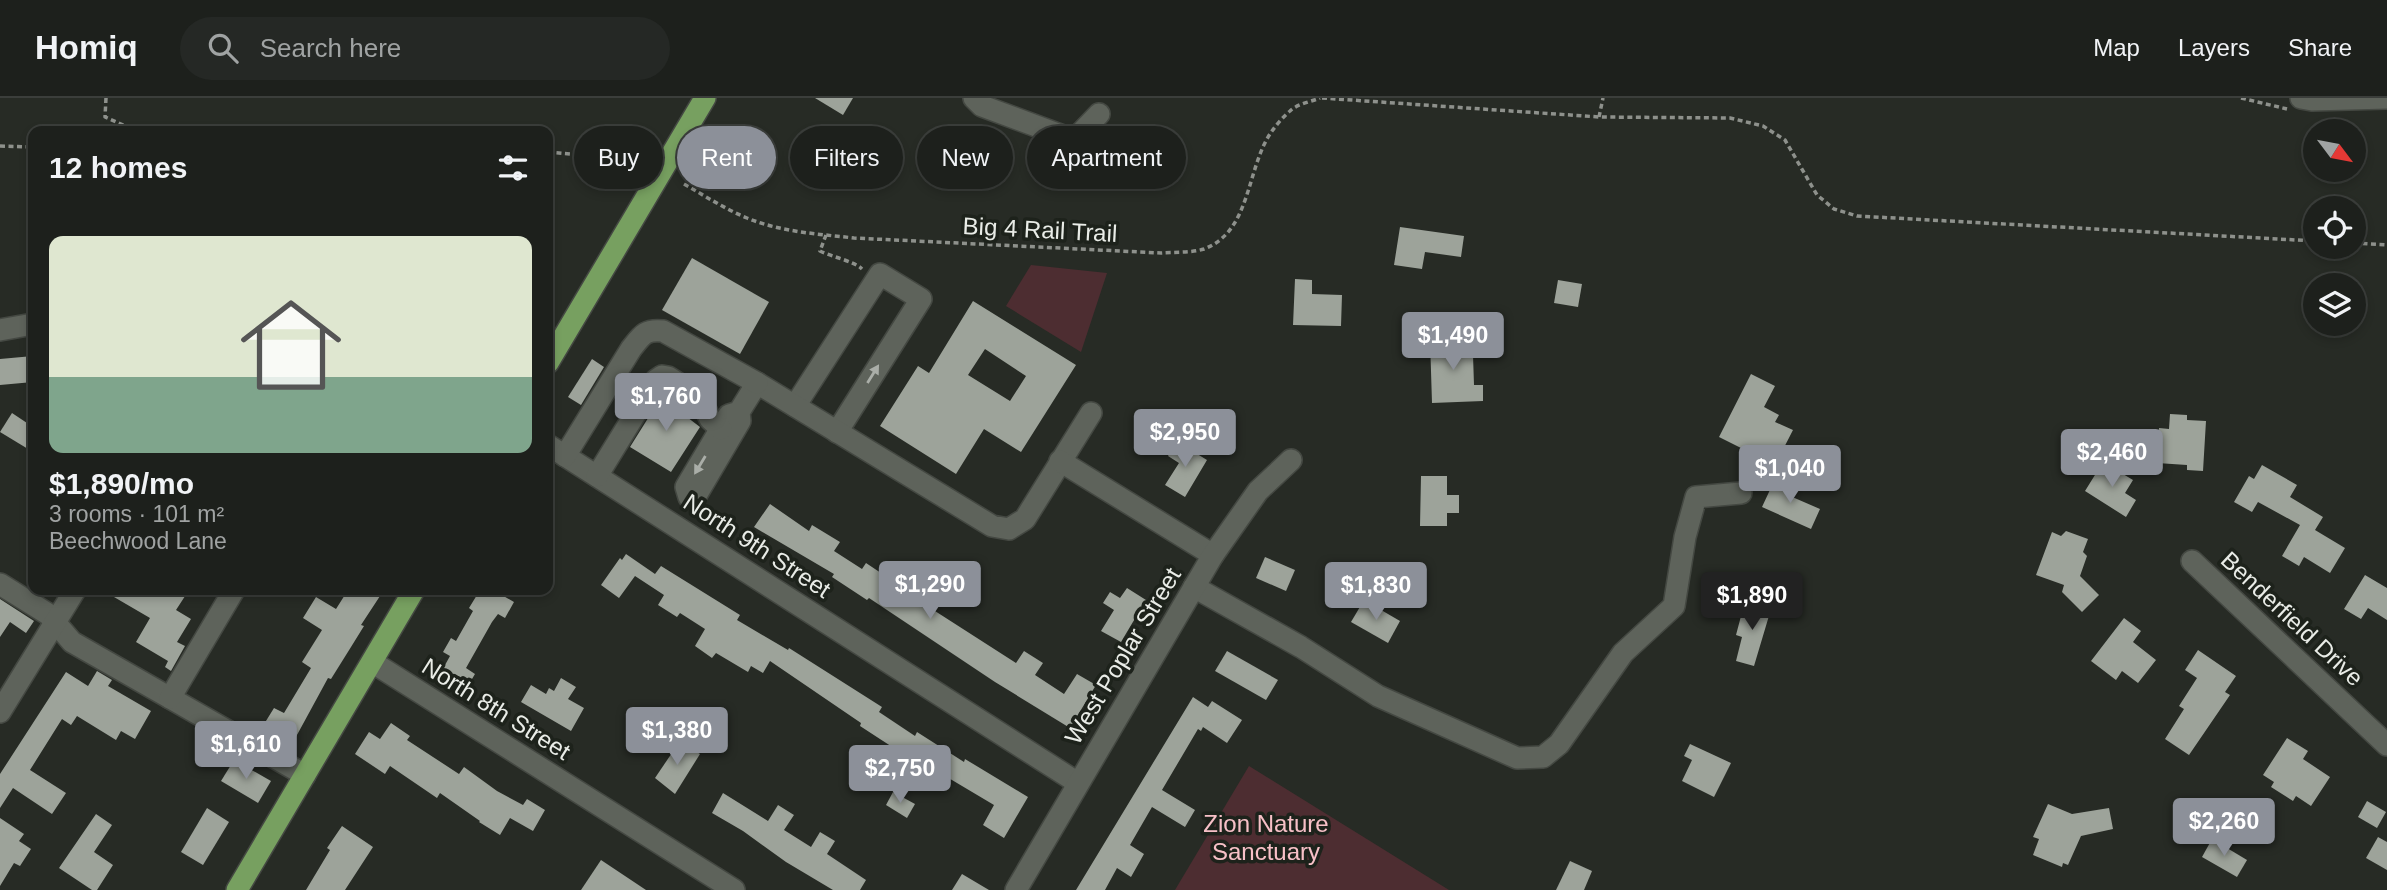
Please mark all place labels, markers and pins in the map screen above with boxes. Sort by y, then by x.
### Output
pin: $1,490 [1396,313,1510,372]
pin: $1,760 [609,374,723,433]
pin: $2,950 [1128,410,1242,469]
pin: $2,460 [2055,430,2169,489]
pin: $1,040 [1733,446,1847,505]
pin: $1,290 [873,561,987,621]
pin: $1,830 [1319,562,1433,622]
pin: $1,890 [1695,573,1809,632]
pin: $1,380 [620,708,734,767]
pin: $1,610 [189,722,303,781]
pin: $2,750 [843,746,957,805]
pin: $2,260 [2167,798,2281,858]

